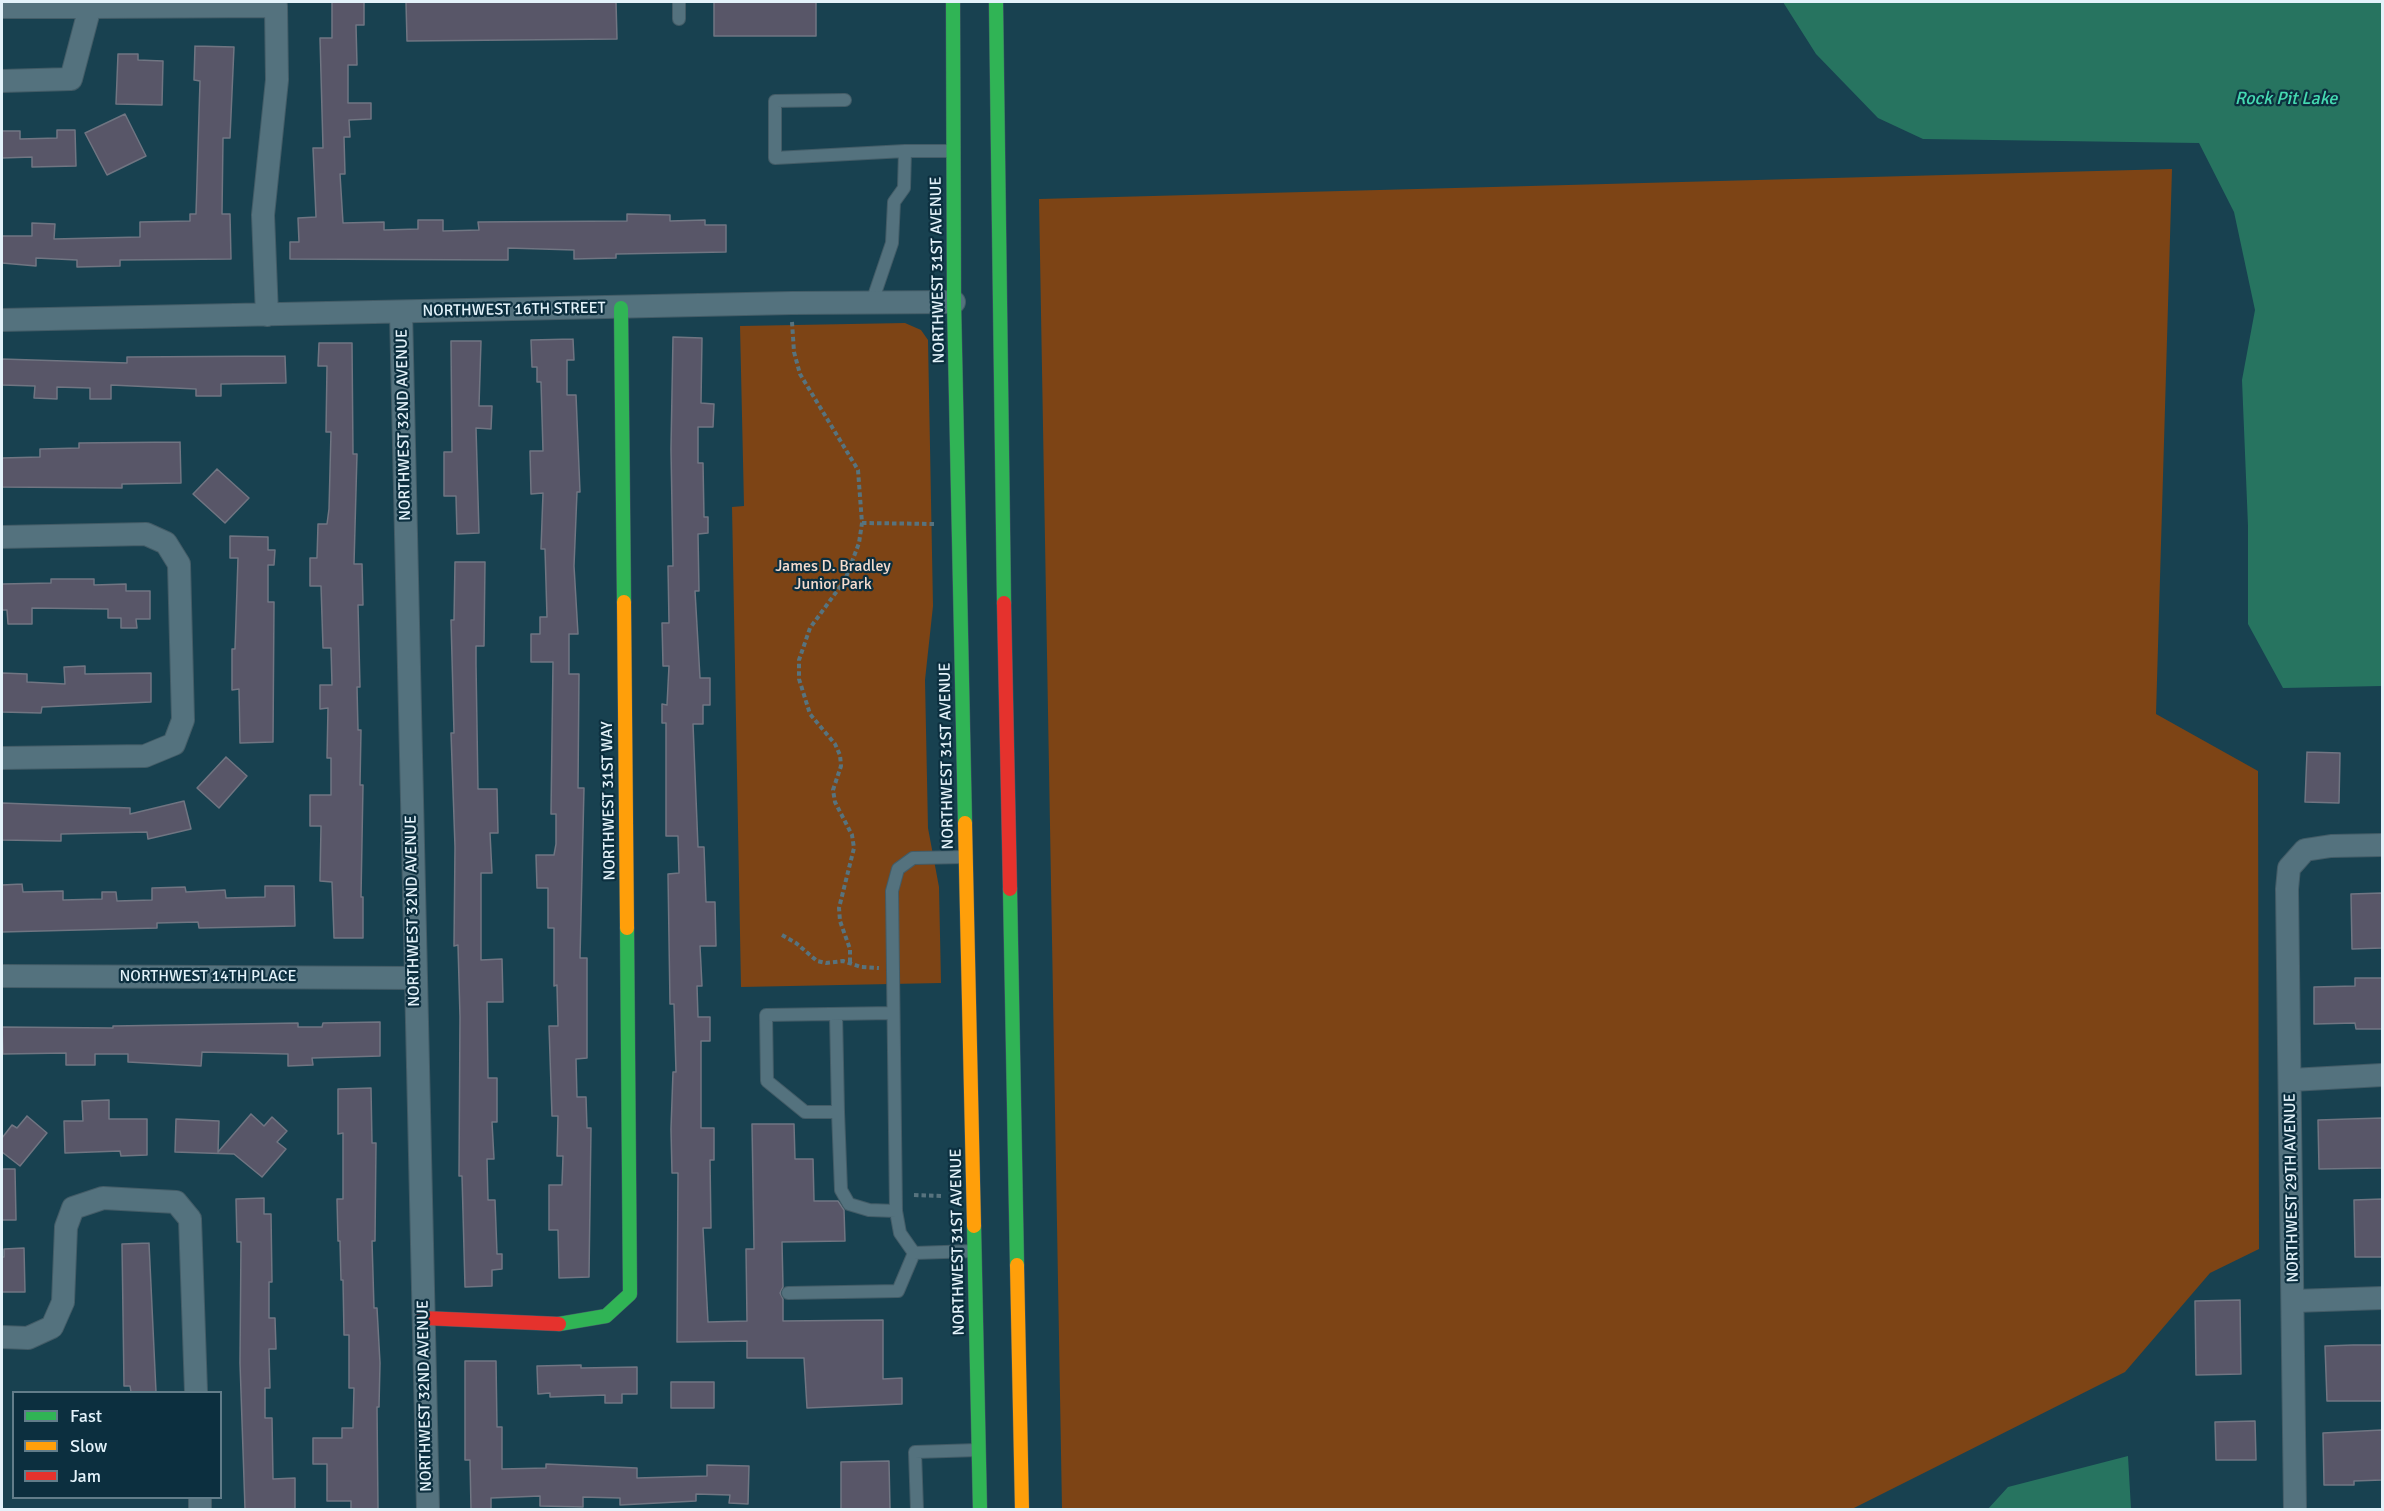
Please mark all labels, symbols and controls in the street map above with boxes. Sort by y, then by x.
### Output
water label: Rock Pit Lake [2235,88,2337,110]
street label: NORTHWEST 31ST AVENUE [927,176,949,364]
street label: NORTHWEST 16TH STREET [422,299,606,321]
street label: NORTHWEST 32ND AVENUE [393,329,415,521]
park label: James D. Bradley Junior Park [775,557,891,595]
street label: NORTHWEST 31ST AVENUE [936,662,958,850]
street label: NORTHWEST 31ST WAY [598,721,620,881]
street label: NORTHWEST 32ND AVENUE [402,815,424,1007]
street label: NORTHWEST 14TH PLACE [119,967,297,987]
street label: NORTHWEST 29TH AVENUE [2281,1093,2303,1283]
street label: NORTHWEST 31ST AVENUE [947,1148,969,1336]
street label: NORTHWEST 32ND AVENUE [414,1300,436,1492]
legend [12,1391,222,1499]
text: Fast [70,1405,102,1427]
text: Slow [70,1435,107,1457]
text: Jam [70,1465,101,1487]

